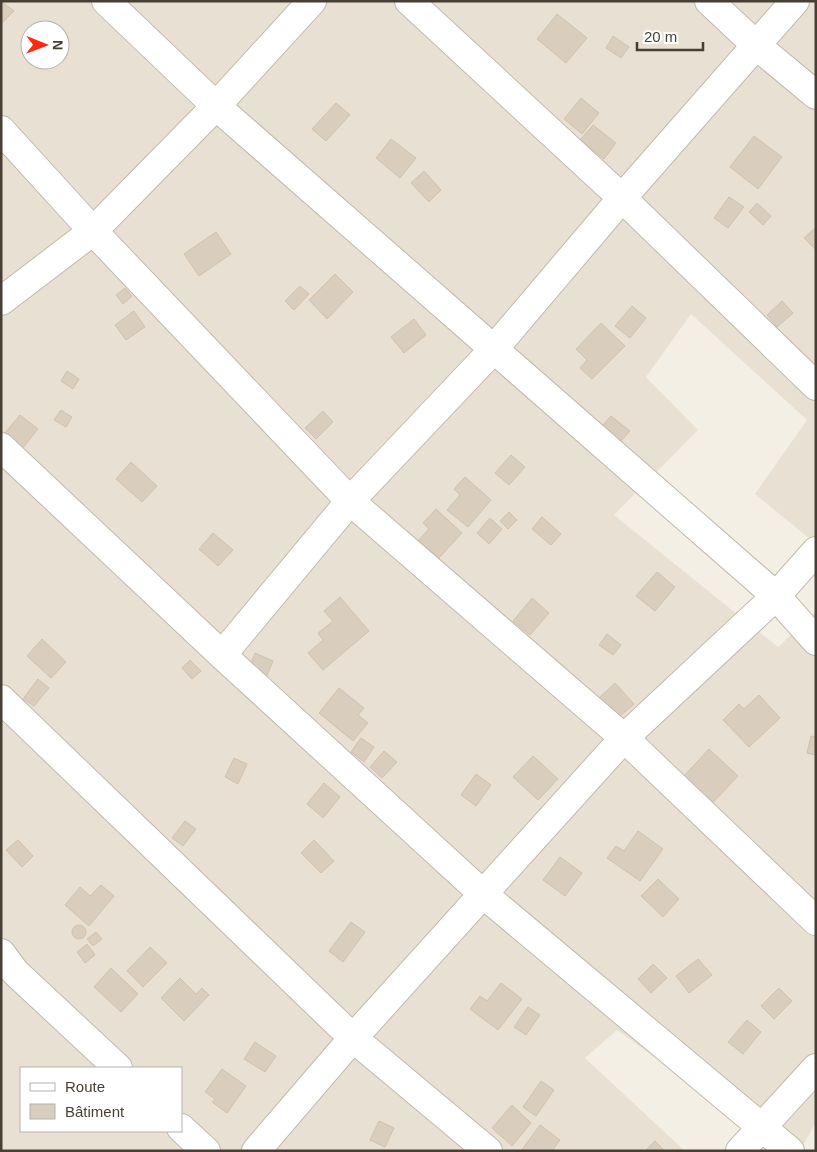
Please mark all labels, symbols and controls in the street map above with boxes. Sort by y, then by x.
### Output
north arrow [20,20,70,70]
scale bar [637,20,703,52]
text: 20 m [644,28,677,45]
text: N [50,40,66,50]
legend [20,1067,182,1132]
text: Route [65,1078,105,1095]
text: Bâtiment [65,1103,125,1120]

